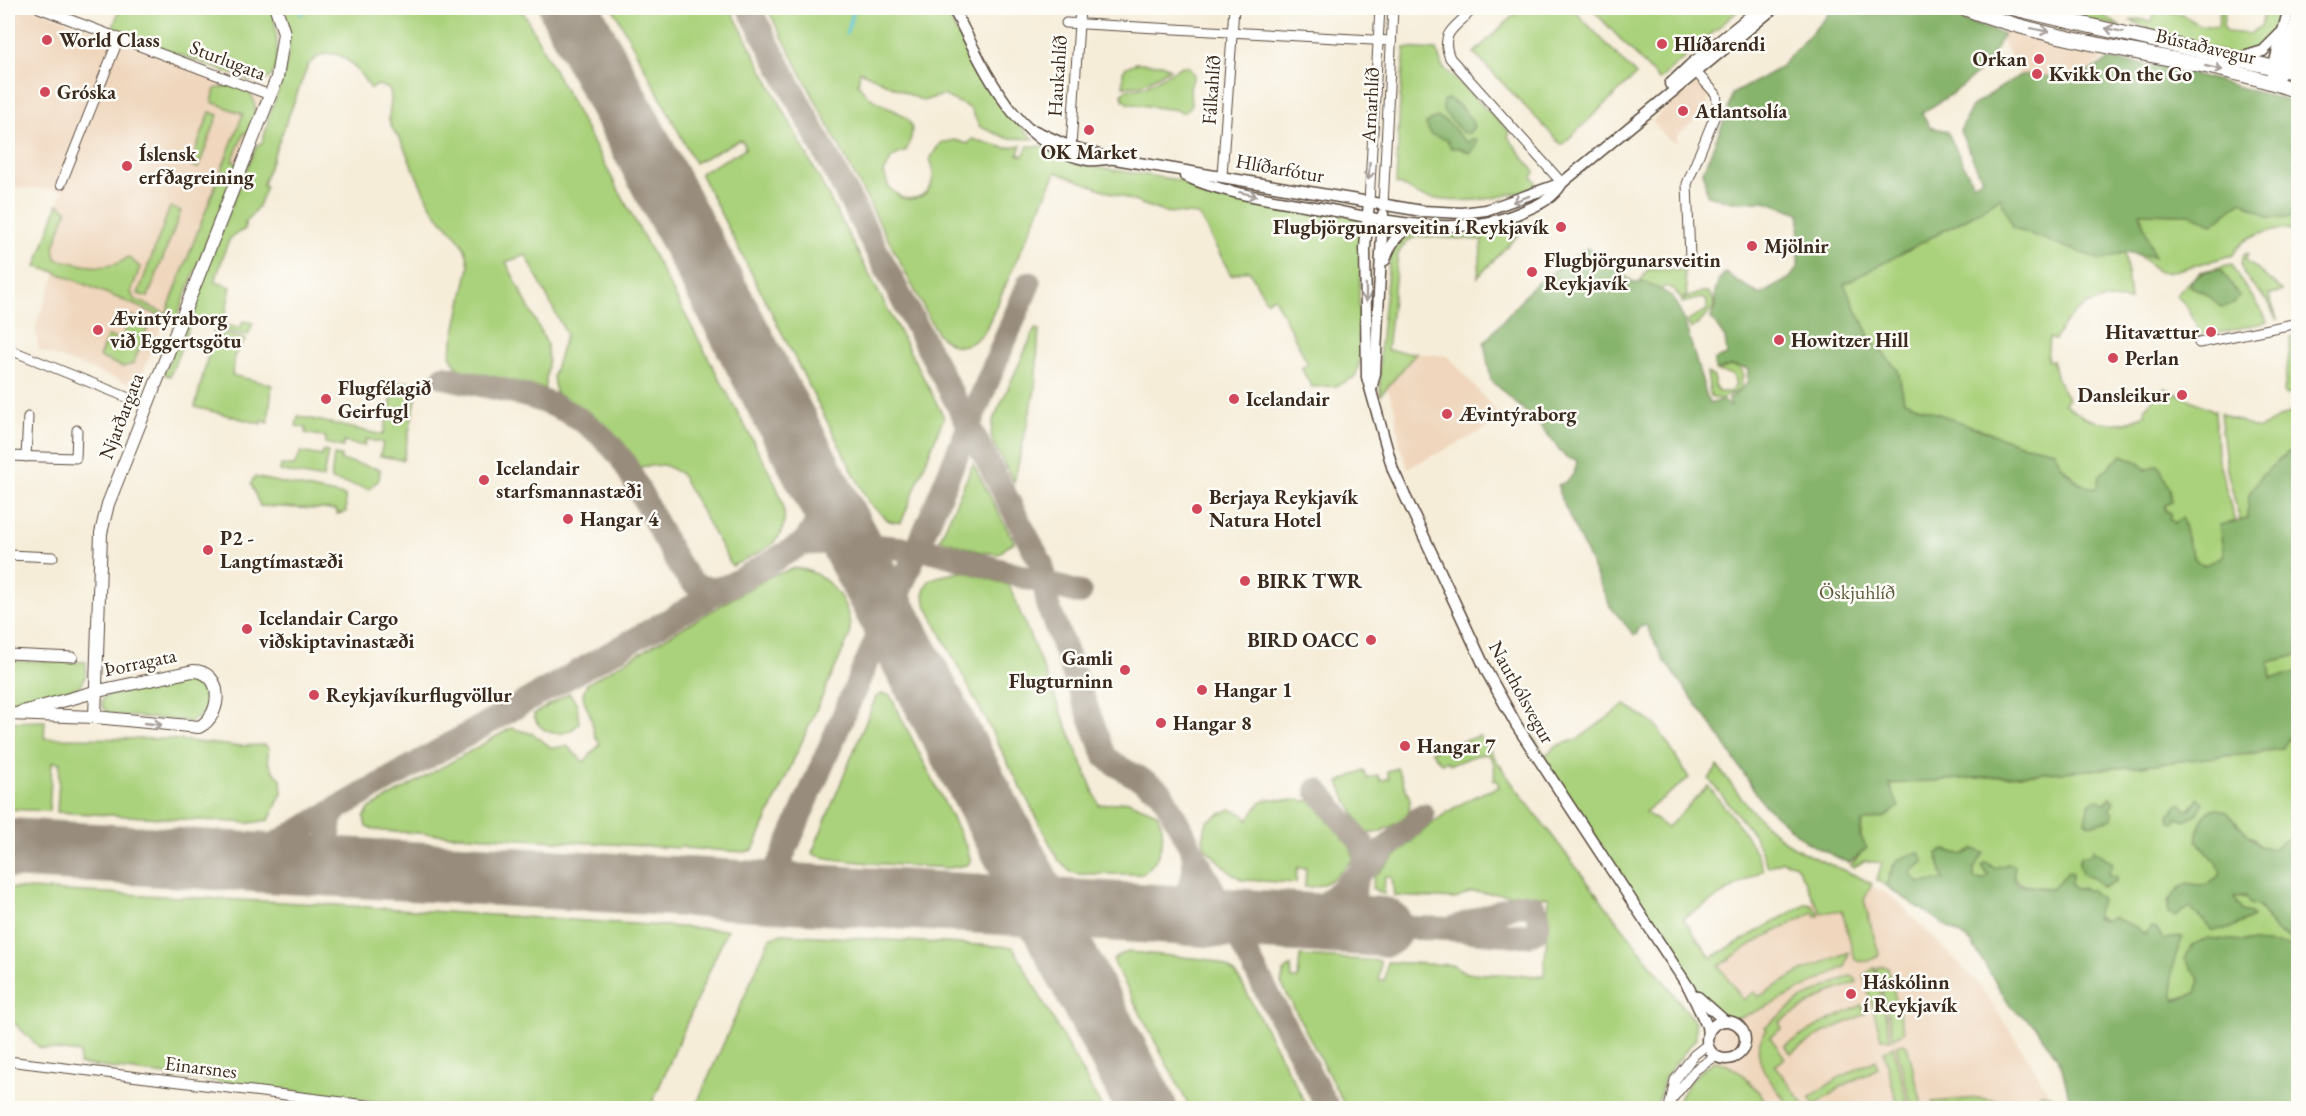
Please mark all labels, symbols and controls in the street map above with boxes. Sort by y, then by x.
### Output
street label: Bústaðavegur [2153,22,2259,70]
one-way arrow [2105,24,2125,35]
one-way arrow [2030,25,2049,37]
place label: World Class [59,27,160,53]
place label: Hlíðarendi [1674,31,1765,57]
marker: World Class [40,33,54,47]
street label: Sturlugata [186,34,270,86]
street label: Haukahlíð [1041,34,1073,118]
marker: Hlíðarendi [1655,37,1669,51]
place label: Orkan [1973,46,2027,72]
marker: Orkan [2032,52,2046,66]
street label: Fálkahlíð [1196,54,1226,126]
place label: Kvikk On the Go [2049,61,2192,87]
one-way arrow [2204,62,2223,74]
street label: Arnarhlíð [1355,66,1385,144]
marker: Kvikk On the Go [2030,67,2044,81]
place label: Gróska [57,79,116,105]
marker: Gróska [38,85,52,99]
place label: Atlantsolía [1694,98,1787,124]
marker: Atlantsolía [1676,104,1690,118]
marker: OK Market [1082,123,1096,137]
place label: OK Market [1041,139,1138,165]
place label: Íslensk erfðagreining [139,141,255,190]
street label: Hlíðarfótur [1234,147,1327,189]
marker: Íslensk erfðagreining [120,159,134,173]
one-way arrow [1364,160,1375,180]
one-way arrow [1239,189,1258,201]
one-way arrow [1512,195,1531,206]
place label: Flugbjörgunarsveitin í Reykjavík [1273,214,1550,240]
marker: Flugbjörgunarsveitin í Reykjavík [1554,220,1568,234]
place label: Mjölnir [1764,233,1829,259]
marker: Mjölnir [1745,239,1759,253]
place label: Flugbjörgunarsveitin Reykjavík [1544,247,1721,296]
marker: Flugbjörgunarsveitin Reykjavík [1525,265,1539,279]
one-way arrow [1360,283,1372,303]
place label: Ævintýraborg við Eggertsgötu [109,305,242,354]
place label: Hitavættur [2105,319,2200,345]
marker: Ævintýraborg við Eggertsgötu [91,323,105,337]
marker: Hitavættur [2204,325,2218,339]
place label: Howitzer Hill [1791,327,1909,353]
marker: Howitzer Hill [1772,333,1786,347]
place label: Perlan [2125,345,2179,371]
marker: Perlan [2106,351,2120,365]
street label: Njarðargata [93,369,149,463]
place label: Flugfélagið Geirfugl [338,375,431,424]
place label: Dansleikur [2078,382,2171,408]
place label: Icelandair [1246,386,1330,412]
marker: Dansleikur [2175,388,2189,402]
marker: Flugfélagið Geirfugl [319,392,333,406]
marker: Icelandair [1227,392,1241,406]
place label: Ævintýraborg [1458,401,1577,427]
marker: Ævintýraborg [1440,407,1454,421]
place label: Icelandair starfsmannastæði [496,455,642,504]
marker: Icelandair starfsmannastæði [477,473,491,487]
place label: Berjaya Reykjavík Natura Hotel [1209,484,1359,533]
marker: Berjaya Reykjavík Natura Hotel [1190,502,1204,516]
place label: Hangar 4 [580,506,659,532]
marker: Hangar 4 [561,512,575,526]
place label: P2 - Langtímastæði [220,525,344,574]
marker: P2 - Langtímastæði [201,543,215,557]
place label: BIRK TWR [1257,568,1363,594]
marker: BIRK TWR [1238,574,1252,588]
park label: Öskjuhlíð [1819,579,1895,605]
place label: Icelandair Cargo viðskiptavinastæði [259,605,415,654]
marker: Icelandair Cargo viðskiptavinastæði [240,622,254,636]
place label: BIRD OACC [1247,627,1359,653]
marker: BIRD OACC [1364,633,1378,647]
street label: Nauthólsvegur [1483,636,1561,748]
street label: Þorragata [101,642,179,682]
place label: Gamli Flugturninn [1009,645,1113,694]
marker: Gamli Flugturninn [1118,663,1132,677]
place label: Hangar 1 [1214,677,1292,703]
place label: Reykjavíkurflugvöllur [326,682,513,708]
marker: Hangar 1 [1195,683,1209,697]
marker: Reykjavíkurflugvöllur [307,688,321,702]
place label: Hangar 8 [1173,710,1251,736]
marker: Hangar 8 [1154,716,1168,730]
one-way arrow [143,719,163,730]
place label: Hangar 7 [1417,733,1496,759]
marker: Hangar 7 [1398,739,1412,753]
place label: Háskólinn í Reykjavík [1863,969,1959,1018]
marker: Háskólinn í Reykjavík [1844,987,1858,1001]
street label: Einarsnes [163,1050,239,1084]

